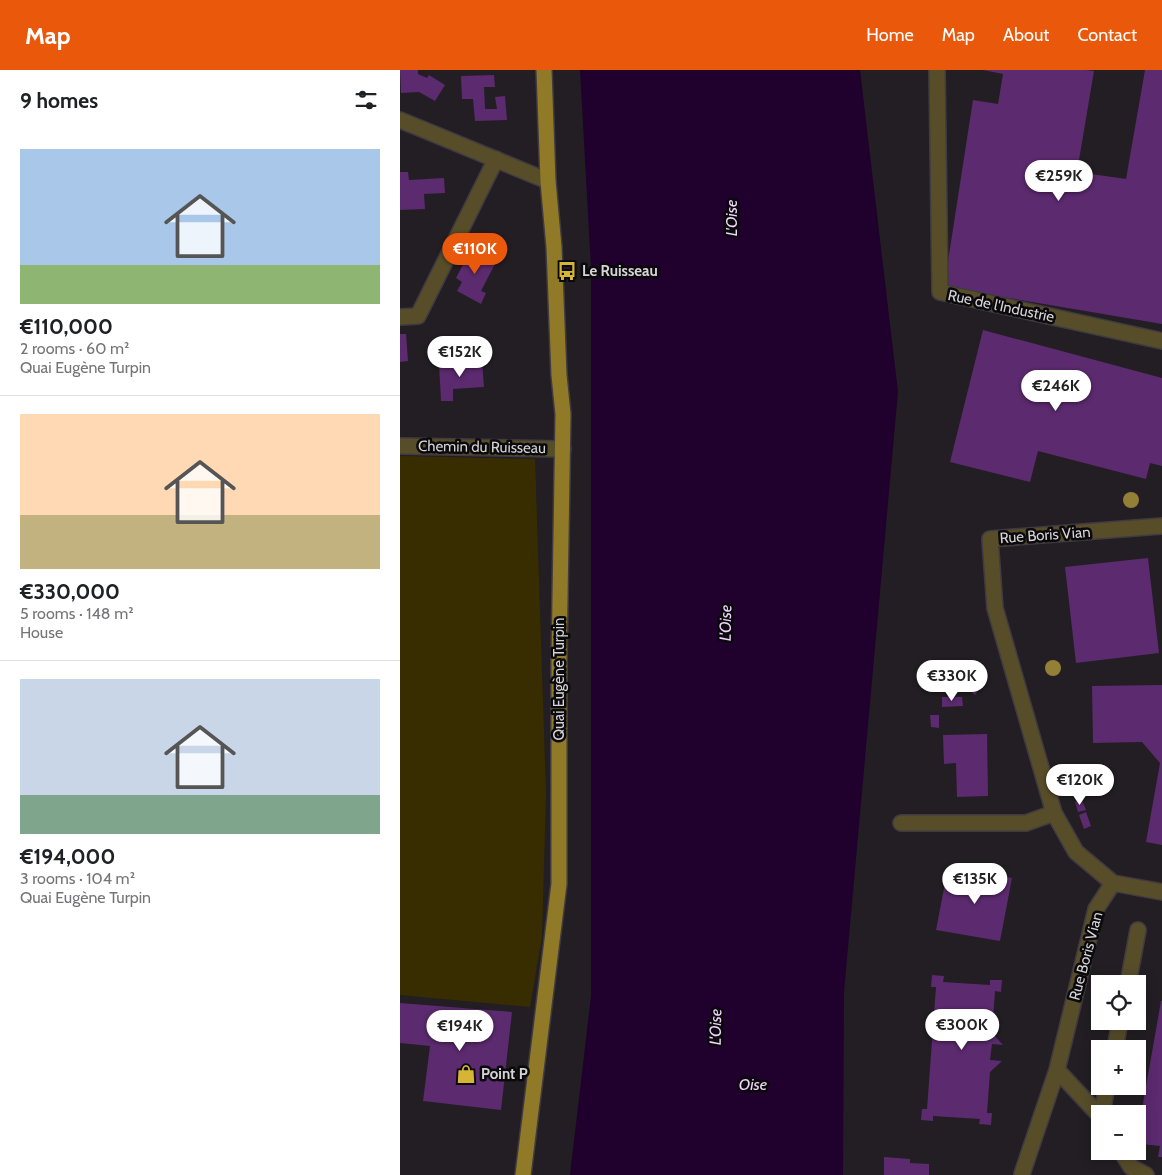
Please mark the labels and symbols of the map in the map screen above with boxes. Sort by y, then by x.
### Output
pin: €259K [1024,160,1094,202]
water label: L'Oise [722,200,741,236]
pin: €110K [440,232,510,275]
bus stop icon: Le Ruisseau [556,260,578,282]
place label: Le Ruisseau [582,262,658,280]
street label: Rue de l'Industrie [946,286,1056,326]
pin: €152K [425,336,495,378]
pin: €246K [1021,370,1091,412]
street label: Chemin du Ruisseau [418,437,546,457]
street label: Rue Boris Vian [999,523,1091,547]
water label: L'Oise [716,605,735,641]
street label: Quai Eugène Turpin [550,618,568,740]
pin: €330K [917,660,987,702]
pin: €120K [1045,764,1115,806]
pin: €135K [940,862,1010,905]
street label: Rue Boris Vian [1066,910,1106,1002]
pin: €300K [927,1008,997,1051]
water label: L'Oise [706,1009,725,1045]
pin: €194K [425,1010,495,1052]
shop icon: Point P [455,1063,477,1085]
place label: Point P [481,1065,528,1083]
water label: Oise [739,1075,767,1094]

